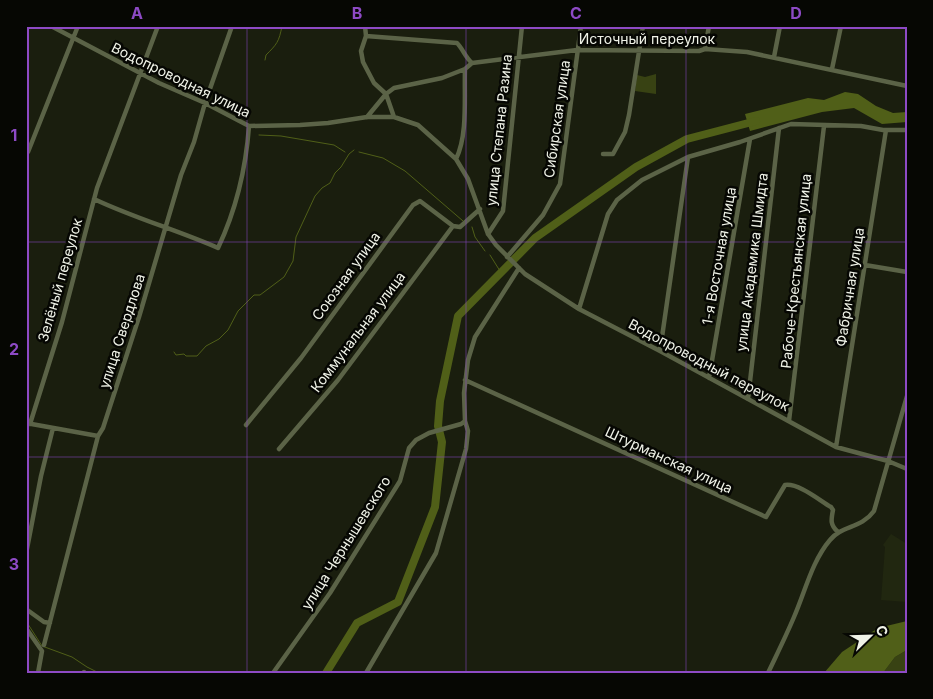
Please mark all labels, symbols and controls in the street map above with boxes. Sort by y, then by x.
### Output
text: A [131,3,143,23]
text: B [352,3,362,23]
text: C [570,3,582,23]
text: D [790,3,802,23]
street label: Источный переулок [579,30,716,47]
street label: Водопроводная улица [109,38,254,121]
street label: улица Степана Разина [482,53,515,207]
street label: Сибирская улица [540,59,573,179]
text: 1 [11,125,17,145]
street label: улица Академика Шмидта [732,172,771,352]
street label: Рабоче-Крестьянская улица [777,173,814,369]
street label: 1-я Восточная улица [698,186,739,326]
street label: Зелёный переулок [34,216,85,344]
street label: Фабричная улица [832,226,867,348]
street label: Союзная улица [308,228,383,323]
street label: Коммунальная улица [307,268,408,395]
street label: улица Свердлова [95,271,148,390]
street label: Водопроводный переулок [626,315,793,414]
text: 2 [9,339,19,359]
street label: Штурманская улица [603,423,736,497]
street label: улица Чернышевского [297,473,394,613]
text: 3 [9,554,19,574]
north arrow [846,612,896,662]
text: С [873,623,892,639]

